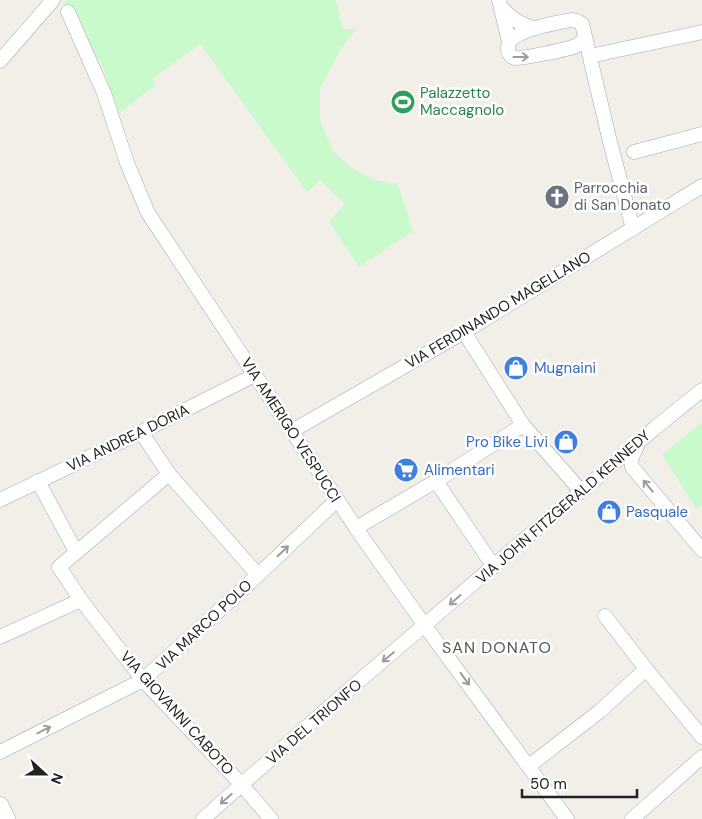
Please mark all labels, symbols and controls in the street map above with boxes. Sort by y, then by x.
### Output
one-way arrow [512,52,528,62]
place label: Palazzetto Maccagnolo [420,83,504,120]
sports icon: Palazzetto Maccagnolo [390,89,416,115]
place label: Parrocchia di San Donato [574,178,671,215]
church icon: Parrocchia di San Donato [544,184,570,210]
street label: VIA FERDINANDO MAGELLANO [402,247,594,373]
street label: VIA AMERIGO VESPUCCI [237,354,345,506]
shop icon: Mugnaini [503,355,529,381]
place label: Mugnaini [534,358,596,378]
street label: VIA ANDREA DORIA [63,400,193,476]
street label: VIA JOHN FITZGERALD KENNEDY [472,426,655,588]
shop icon: Pro Bike Livi [553,429,579,455]
place label: Pro Bike Livi [466,432,548,452]
supermarket icon: Alimentari [393,457,419,483]
place label: Alimentari [424,460,495,480]
one-way arrow [643,480,654,493]
shop icon: Pasquale [596,499,622,525]
place label: Pasquale [626,502,688,522]
one-way arrow [277,545,290,557]
street label: VIA MARCO POLO [152,575,256,675]
one-way arrow [449,595,462,606]
district label: SAN DONATO [442,637,552,658]
street label: VIA GIOVANNI CABOTO [116,647,238,779]
one-way arrow [382,652,395,663]
one-way arrow [460,672,470,686]
street label: VIA DEL TRIONFO [262,675,366,769]
one-way arrow [36,725,51,735]
north arrow [20,749,70,799]
scale bar [522,766,637,798]
text: N [47,771,67,787]
text: 50 m [530,774,567,794]
one-way arrow [220,793,233,804]

